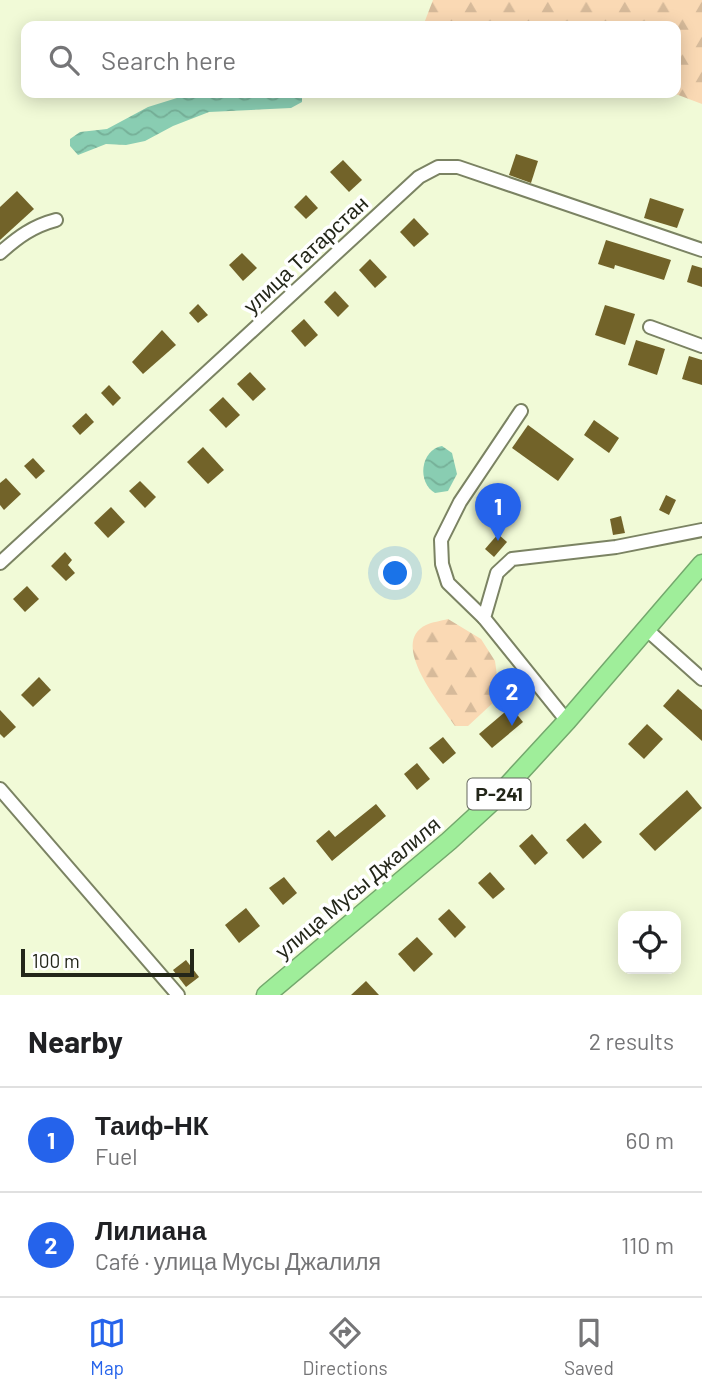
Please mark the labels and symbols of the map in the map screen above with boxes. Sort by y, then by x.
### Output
street label: улица Татарстан [238,190,372,318]
pin: 1 [475,483,521,541]
your location [378,556,412,590]
pin: 2 [489,668,535,726]
road number: Р-241 [468,778,530,810]
street label: улица Мусы Джалиля [270,811,444,963]
scale bar [21,946,194,978]

